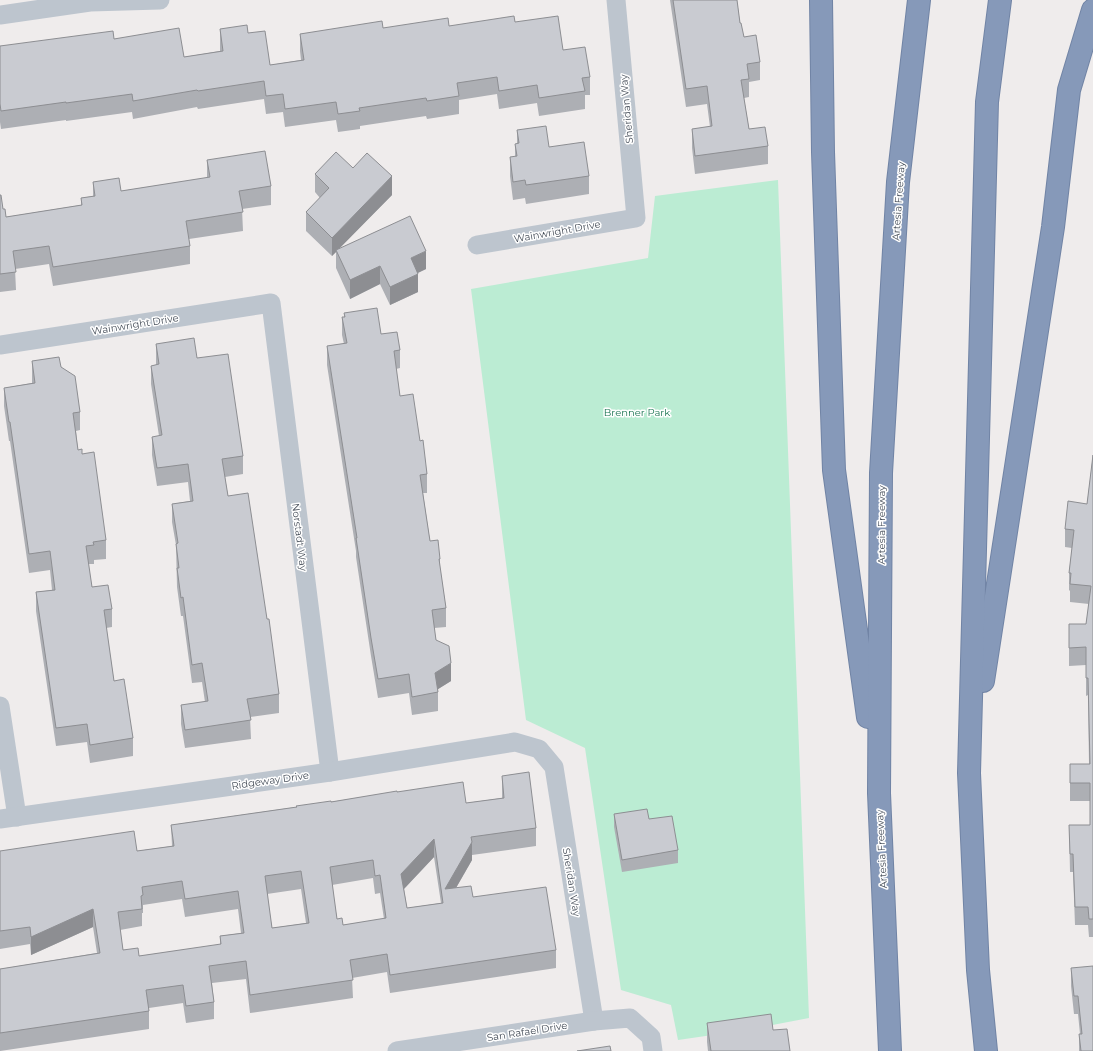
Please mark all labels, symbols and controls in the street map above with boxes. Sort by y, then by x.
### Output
street label: Sheridan Way [617,73,636,144]
street label: Artesia Freeway [889,161,908,241]
street label: Wainwright Drive [513,217,601,246]
street label: Wainwright Drive [91,311,179,338]
park label: Brenner Park [604,406,670,419]
street label: Artesia Freeway [875,485,888,565]
street label: Norstadt Way [289,502,310,572]
street label: Ridgeway Drive [231,769,310,792]
street label: Artesia Freeway [873,809,890,889]
street label: Sheridan Way [560,847,583,918]
street label: San Rafael Drive [486,1019,568,1044]

